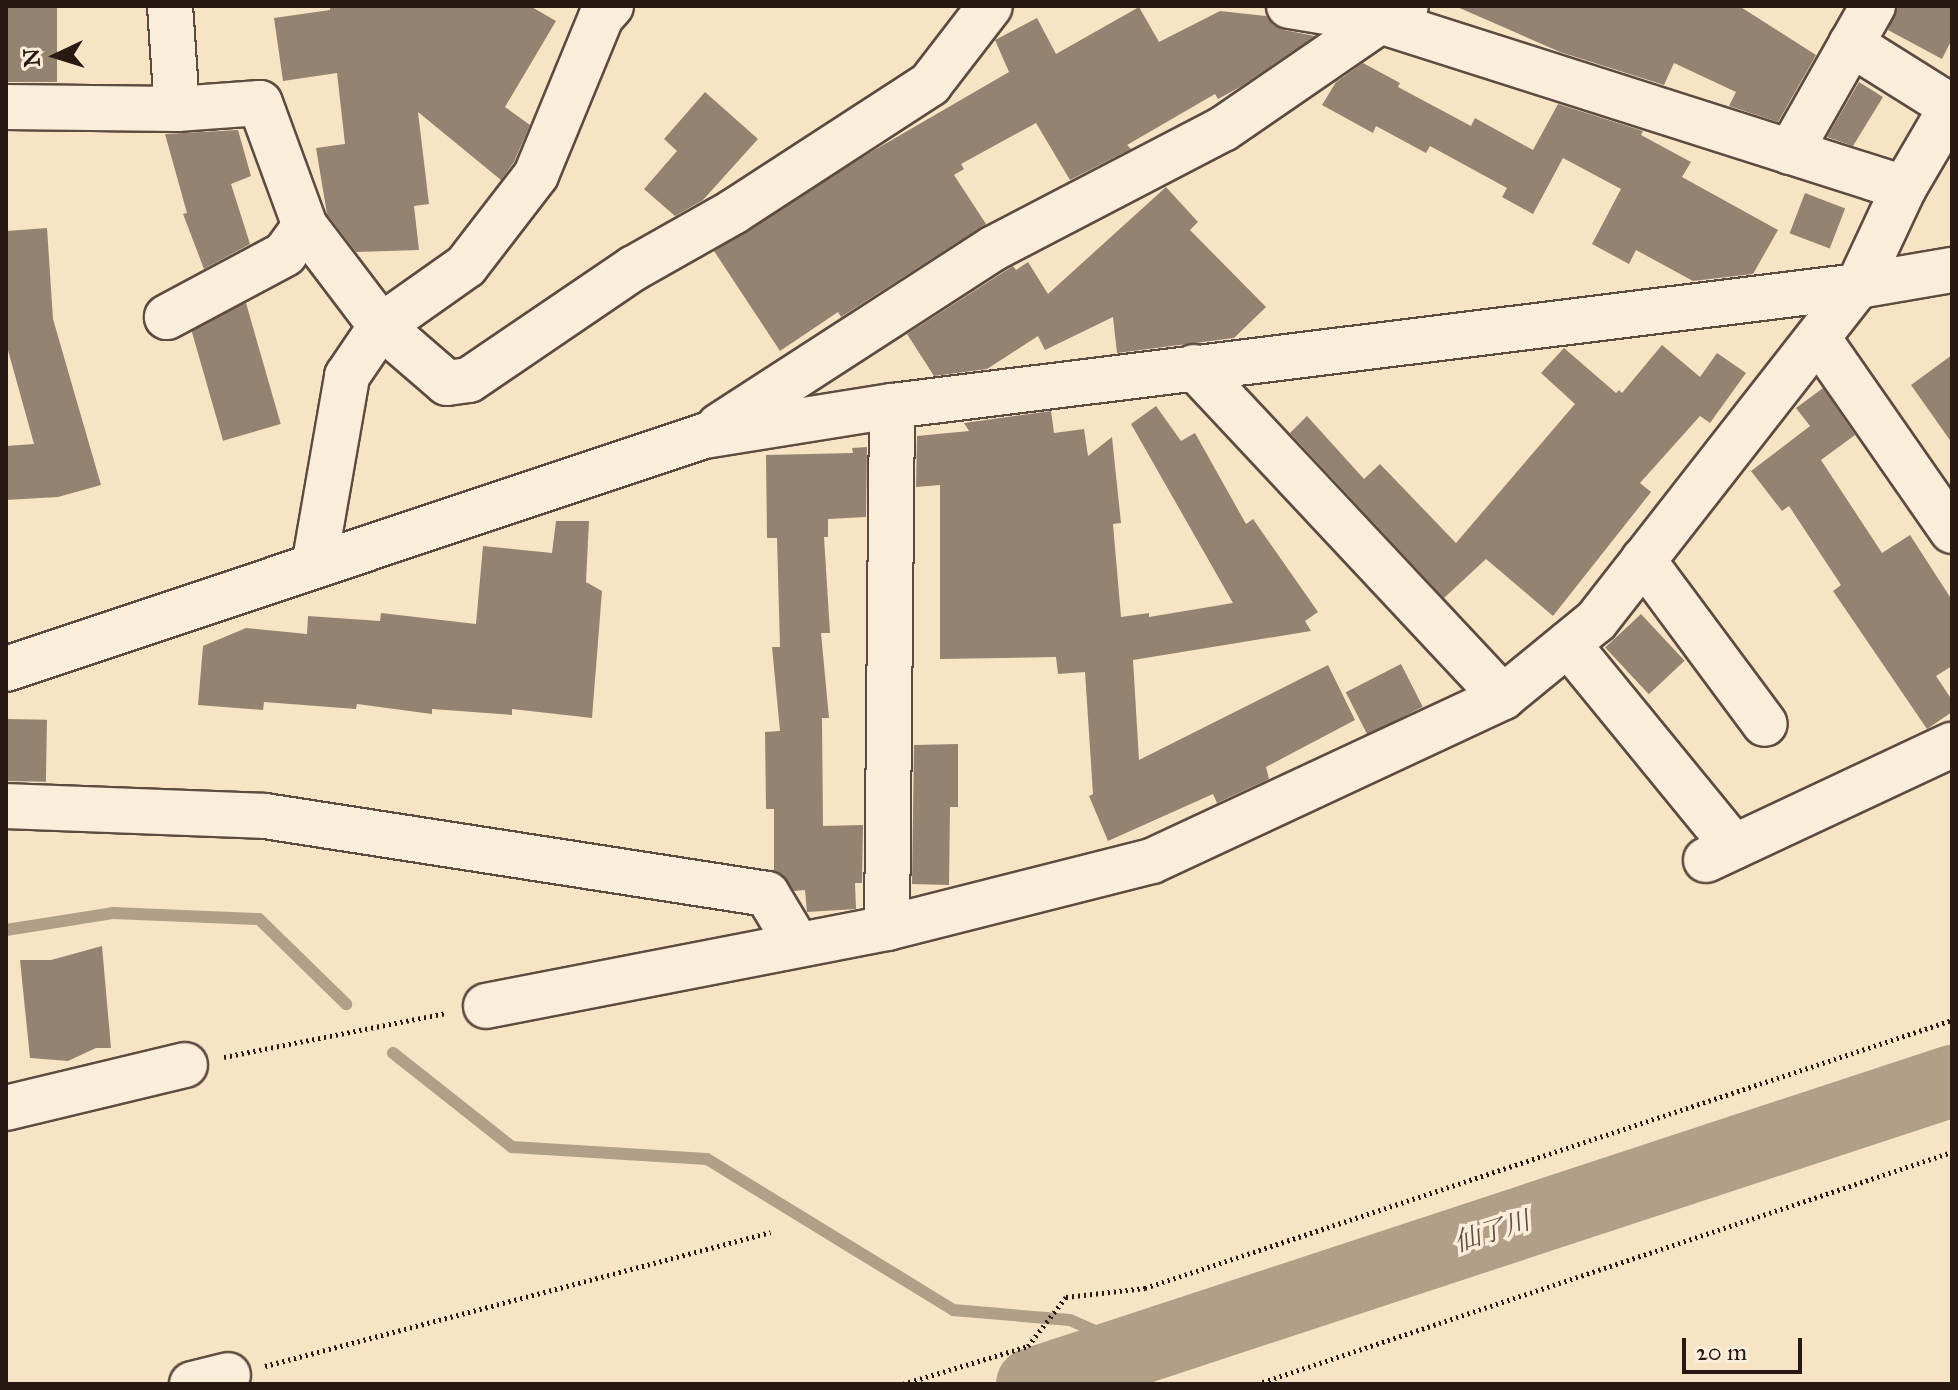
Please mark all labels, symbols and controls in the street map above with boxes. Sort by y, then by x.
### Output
north arrow [16,16,96,96]
text: N [17,47,46,68]
water label: 仙了川 [1450,1205,1534,1259]
scale bar [1686,1322,1806,1372]
text: 20 m [1696,1337,1747,1367]

